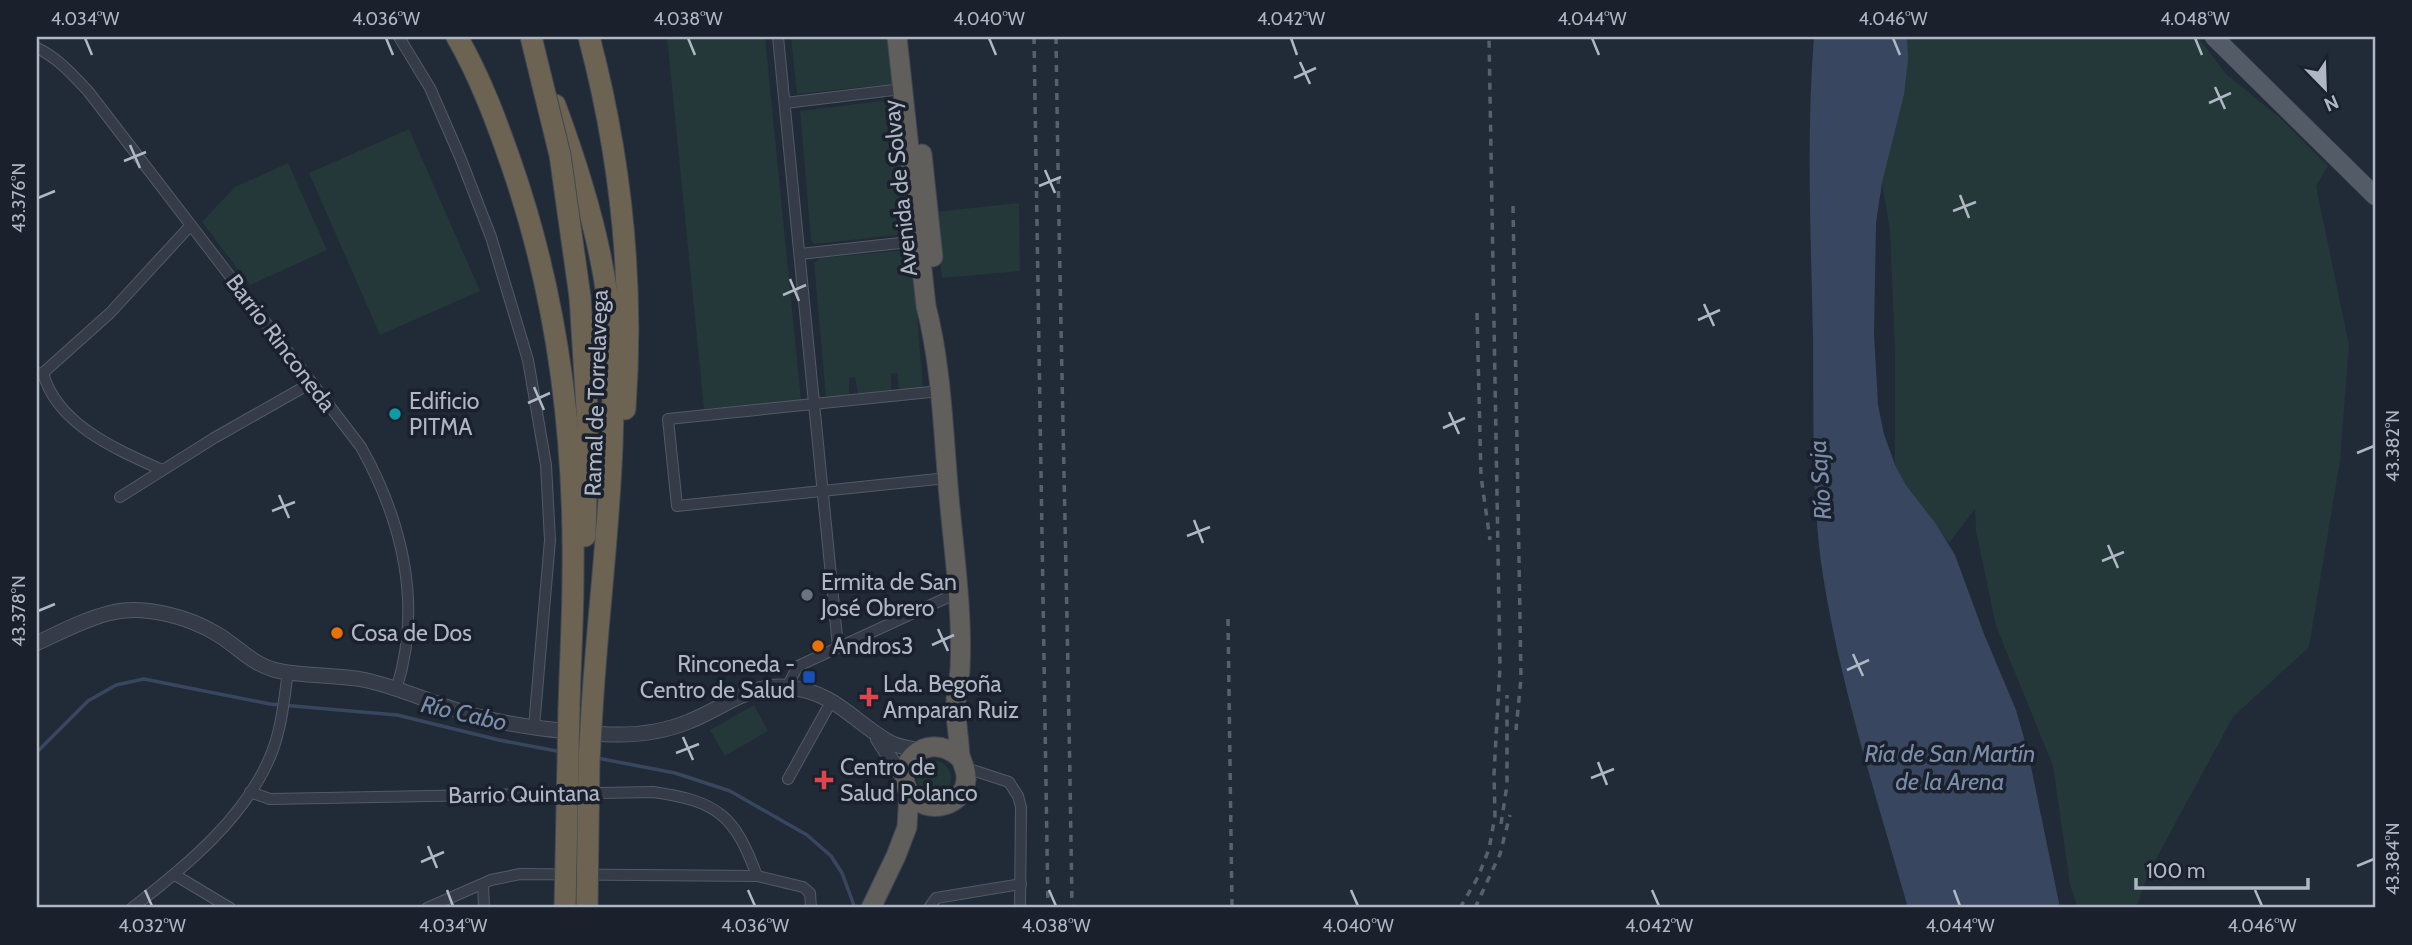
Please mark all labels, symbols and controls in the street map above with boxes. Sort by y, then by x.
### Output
text: 4.034°W [51,8,119,30]
text: 4.036°W [352,8,420,30]
text: 4.038°W [653,8,723,30]
text: 4.040°W [953,8,1025,30]
text: 4.042°W [1257,8,1325,30]
text: 4.044°W [1557,8,1627,30]
text: 4.046°W [1859,8,1927,30]
text: 4.048°W [2160,8,2230,30]
north arrow [2290,52,2360,122]
text: N [2321,90,2342,116]
street label: Avenida de Solvay [877,98,923,278]
text: 43.376°N [8,163,30,233]
street label: Barrio Rinconeda [220,269,342,417]
street label: Ramal de Torrelavega [578,289,614,497]
place label: Edificio PITMA [409,387,479,441]
marker: Edificio PITMA [387,406,403,422]
text: 43.382°N [2382,410,2404,482]
water label: Río Saja [1803,439,1837,521]
place label: Ermita de San José Obrero [820,568,957,622]
text: 43.378°N [8,575,30,647]
marker: Ermita de San José Obrero [799,587,815,603]
place label: Cosa de Dos [351,619,472,647]
marker: Cosa de Dos [329,625,345,641]
place label: Andros3 [832,632,913,660]
marker: Andros3 [810,638,826,654]
place label: Rinconeda - Centro de Salud [640,650,795,704]
marker: Rinconeda - Centro de Salud [801,669,817,685]
place label: Lda. Begoña Amparan Ruiz [883,670,1019,724]
water label: Río Cabo [418,689,510,737]
marker: Lda. Begoña Amparan Ruiz [861,689,877,705]
water label: Ría de San Martín de la Arena [1865,739,2035,796]
place label: Centro de Salud Polanco [840,753,978,807]
marker: Centro de Salud Polanco [814,770,834,790]
street label: Barrio Quintana [448,779,600,809]
text: 43.384°N [2382,823,2404,895]
scale bar [2136,847,2307,891]
text: 100 m [2146,858,2205,883]
text: 4.032°W [118,915,186,937]
text: 4.034°W [419,915,487,937]
text: 4.036°W [721,915,789,937]
text: 4.038°W [1021,915,1091,937]
text: 4.040°W [1322,915,1394,937]
text: 4.042°W [1625,915,1693,937]
text: 4.044°W [1925,915,1995,937]
text: 4.046°W [2228,915,2296,937]

